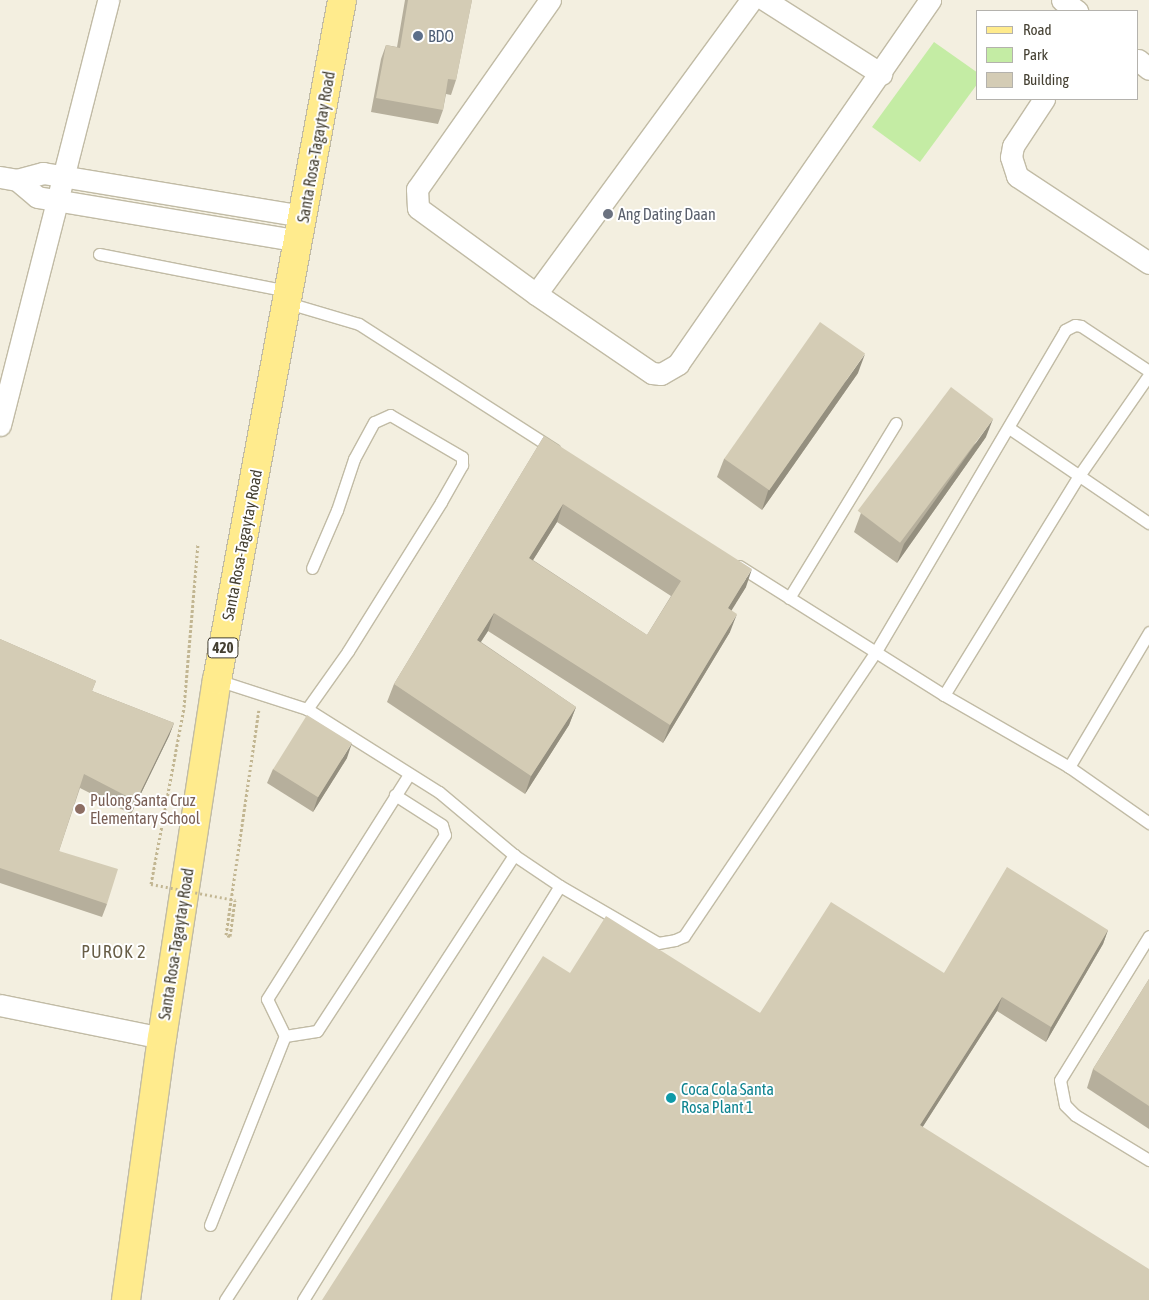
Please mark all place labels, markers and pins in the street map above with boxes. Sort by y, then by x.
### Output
place label: BDO [428,26,454,46]
marker: BDO [412,30,424,42]
place label: Ang Dating Daan [618,204,716,224]
marker: Ang Dating Daan [602,208,614,220]
place label: Pulong Santa Cruz Elementary School [90,790,200,828]
marker: Pulong Santa Cruz Elementary School [74,803,86,815]
place label: Coca Cola Santa Rosa Plant 1 [681,1079,774,1117]
marker: Coca Cola Santa Rosa Plant 1 [665,1092,677,1104]

